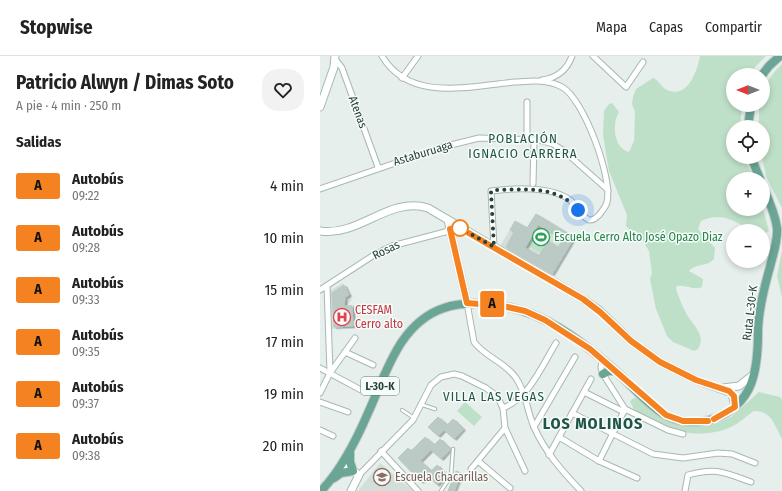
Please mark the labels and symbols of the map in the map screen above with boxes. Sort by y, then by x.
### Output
north arrow [726,68,770,112]
street label: Atenas [346,94,370,130]
district label: POBLACIÓN IGNACIO CARRERA [468,131,578,161]
street label: Astaburuaga [392,137,454,169]
your location [568,200,588,220]
unlabelled marker [451,219,469,237]
sports icon: Escuela Cerro Alto José Opazo Diaz [531,227,551,247]
place label: Escuela Cerro Alto José Opazo Diaz [554,230,723,244]
street label: Rosas [370,237,402,263]
street label: Ruta L-30-K [740,284,760,341]
line badge: A [479,291,505,317]
place label: CESFAM Cerro alto [355,303,403,331]
hospital icon: CESFAM Cerro alto [332,307,352,327]
road number: L-30-K [361,377,399,395]
district label: VILLA LAS VEGAS [443,389,545,404]
district label: LOS MOLINOS [543,414,643,433]
school or university icon: Escuela Chacarillas [372,467,392,487]
place label: Escuela Chacarillas [395,470,488,484]

